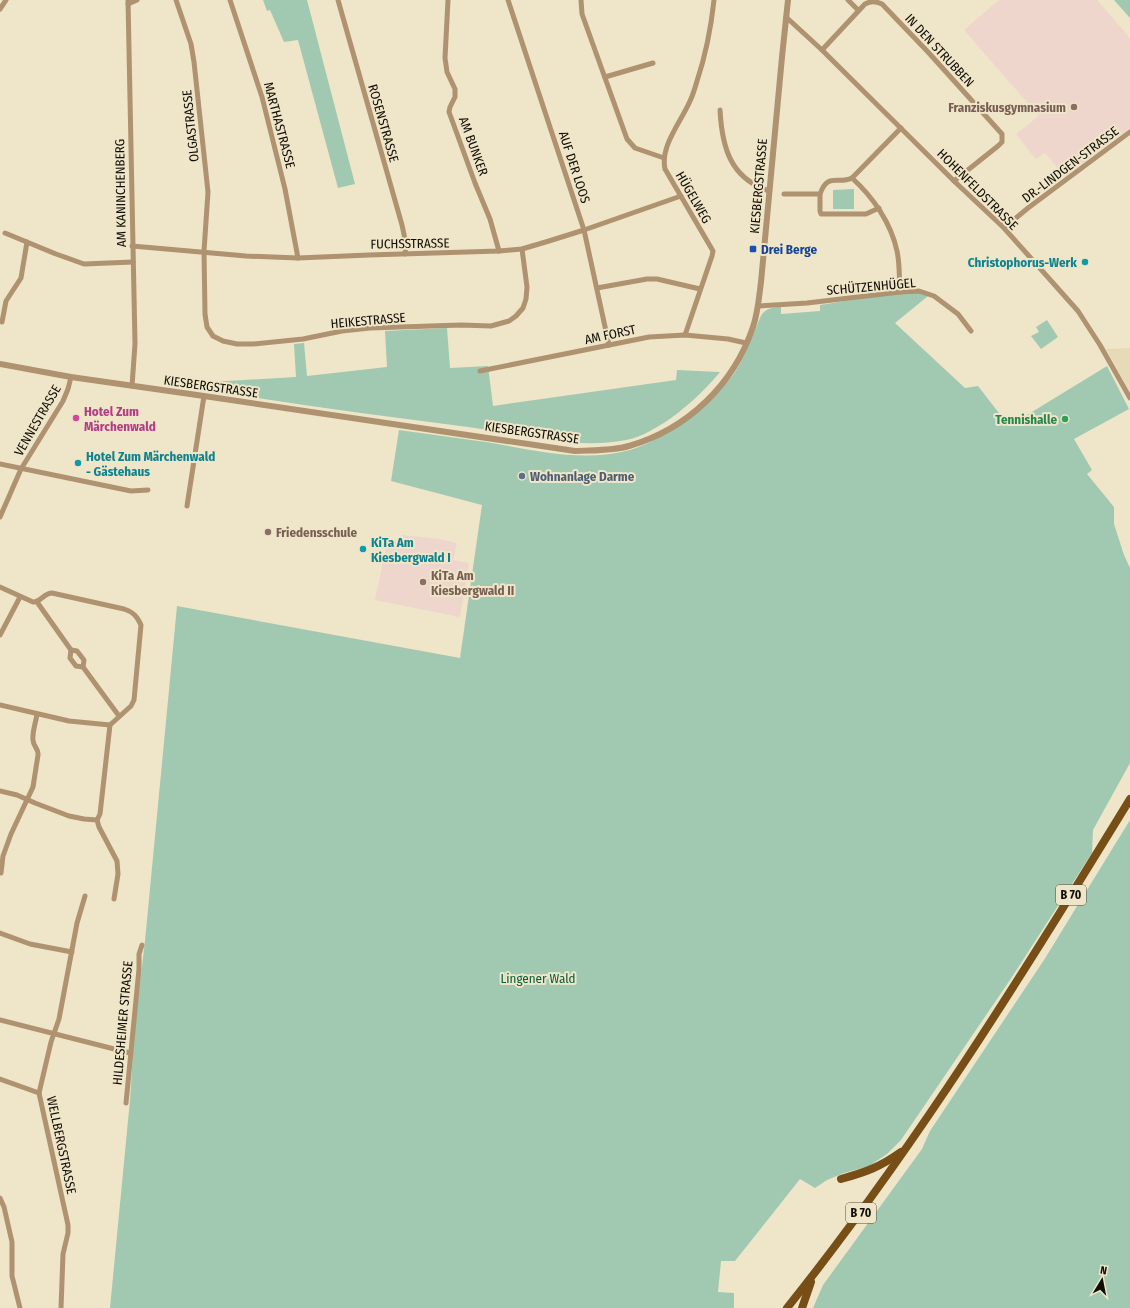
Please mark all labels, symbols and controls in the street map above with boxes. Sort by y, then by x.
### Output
street label: IN DEN STRUBBEN [902,11,977,90]
street label: MARTHASTRASSE [261,80,298,170]
street label: ROSENSTRASSE [365,82,402,164]
street label: OLGASTRASSE [179,89,202,163]
place label: Franziskusgymnasium [948,100,1066,115]
marker: Franziskusgymnasium [1069,102,1079,112]
street label: AM BUNKER [456,115,491,178]
street label: DR.-LINDGEN-STRASSE [1019,123,1121,206]
street label: AUF DER LOOS [556,129,593,205]
street label: KIESBERGSTRASSE [747,138,770,234]
street label: AM KANINCHENBERG [112,139,129,247]
street label: HOHENFELDSTRASSE [934,146,1021,233]
street label: HÜGELWEG [673,168,715,226]
street label: FUCHSSTRASSE [370,235,450,252]
place label: Drei Berge [761,242,817,257]
marker: Drei Berge [748,244,758,254]
place label: Christophorus-Werk [968,255,1077,270]
marker: Christophorus-Werk [1080,257,1090,267]
street label: SCHÜTZENHÜGEL [826,274,916,298]
street label: HEIKESTRASSE [330,310,406,331]
street label: AM FORST [583,322,637,347]
street label: KIESBERGSTRASSE [163,372,259,401]
street label: VENNESTRASSE [11,382,64,458]
place label: Hotel Zum Märchenwald [84,404,156,434]
place label: Tennishalle [995,412,1057,427]
marker: Hotel Zum Märchenwald [71,413,81,423]
marker: Tennishalle [1060,414,1070,424]
street label: KIESBERGSTRASSE [484,418,580,447]
place label: Hotel Zum Märchenwald - Gästehaus [86,449,215,479]
marker: Hotel Zum Märchenwald - Gästehaus [73,458,83,468]
place label: Wohnanlage Darme [530,469,635,484]
marker: Wohnanlage Darme [517,471,527,481]
place label: Friedensschule [276,525,357,540]
marker: Friedensschule [263,527,273,537]
place label: KiTa Am Kiesbergwald I [371,535,451,565]
marker: KiTa Am Kiesbergwald I [358,544,368,554]
place label: KiTa Am Kiesbergwald II [431,568,514,598]
marker: KiTa Am Kiesbergwald II [418,577,428,587]
road number: B 70 [1056,885,1086,905]
street label: HILDESHEIMER STRASSE [110,960,135,1086]
park label: Lingener Wald [501,971,576,986]
street label: WELLBERGSTRASSE [44,1095,79,1196]
road number: B 70 [846,1203,876,1223]
north arrow [1082,1260,1122,1300]
text: N [1099,1264,1108,1278]

